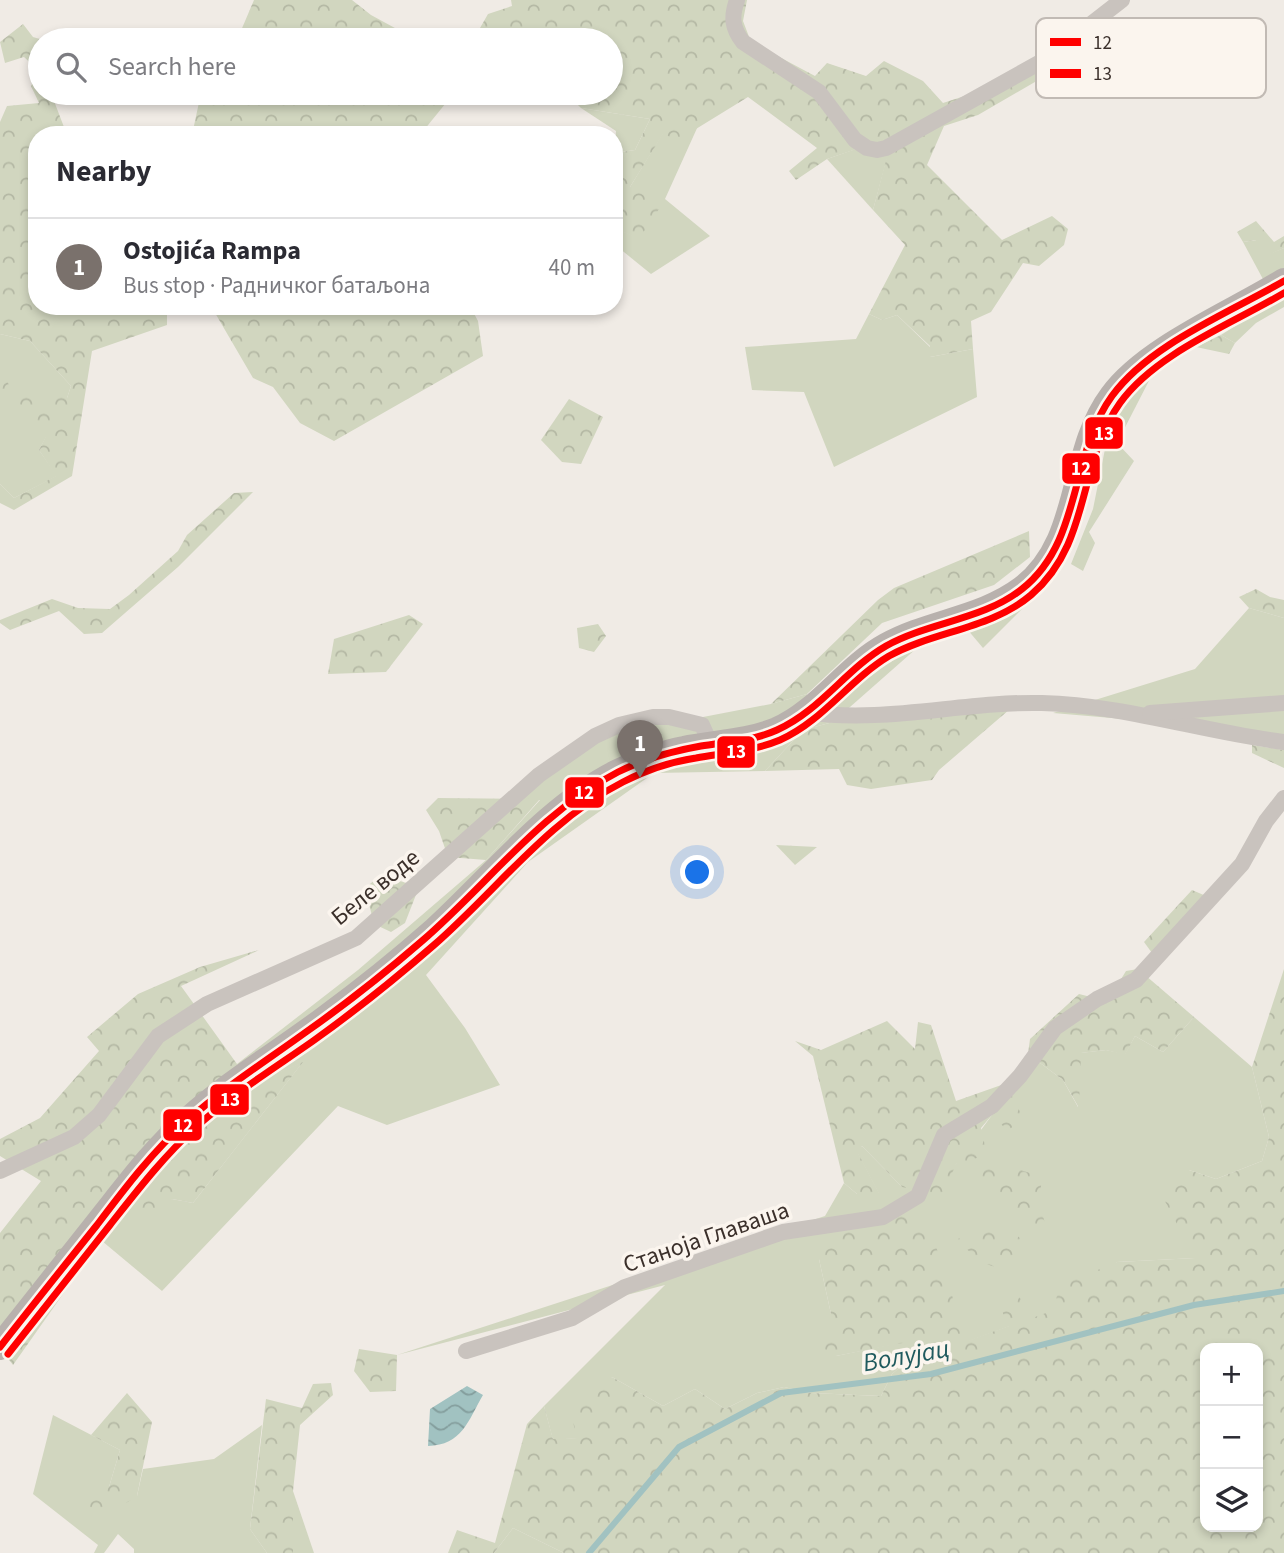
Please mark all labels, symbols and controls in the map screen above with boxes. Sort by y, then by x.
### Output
legend [1036,18,1266,98]
search box [28,28,623,105]
text: 12 [1093,30,1112,57]
icon: search [52,48,90,86]
text: Search here [108,48,236,85]
text: 13 [1093,61,1112,88]
text: Nearby [56,150,151,193]
text: Ostojića Rampa [123,232,301,269]
text: 1 [73,251,85,284]
text: 40 m [548,251,595,284]
text: Bus stop · Радничког батаљона [123,269,430,302]
line badge: 13 [1084,416,1124,450]
text: 13 [1094,421,1114,448]
line badge: 12 [1061,452,1101,485]
text: 12 [1071,456,1091,483]
pin: 1 [617,720,663,778]
line badge: 13 [716,735,756,769]
text: 13 [726,739,746,766]
line badge: 12 [564,776,605,809]
text: 12 [574,780,594,807]
street label: Беле воде [323,841,427,934]
your location [680,855,714,889]
line badge: 13 [209,1083,250,1116]
text: 13 [220,1087,240,1114]
line badge: 12 [162,1108,203,1142]
text: 12 [173,1113,193,1140]
street label: Станоја Главаша [618,1193,794,1282]
water label: Волујац [860,1330,952,1381]
map controls [1200,1343,1263,1532]
button: + [1200,1343,1263,1406]
button: − [1200,1406,1263,1469]
button: layers [1200,1469,1263,1532]

